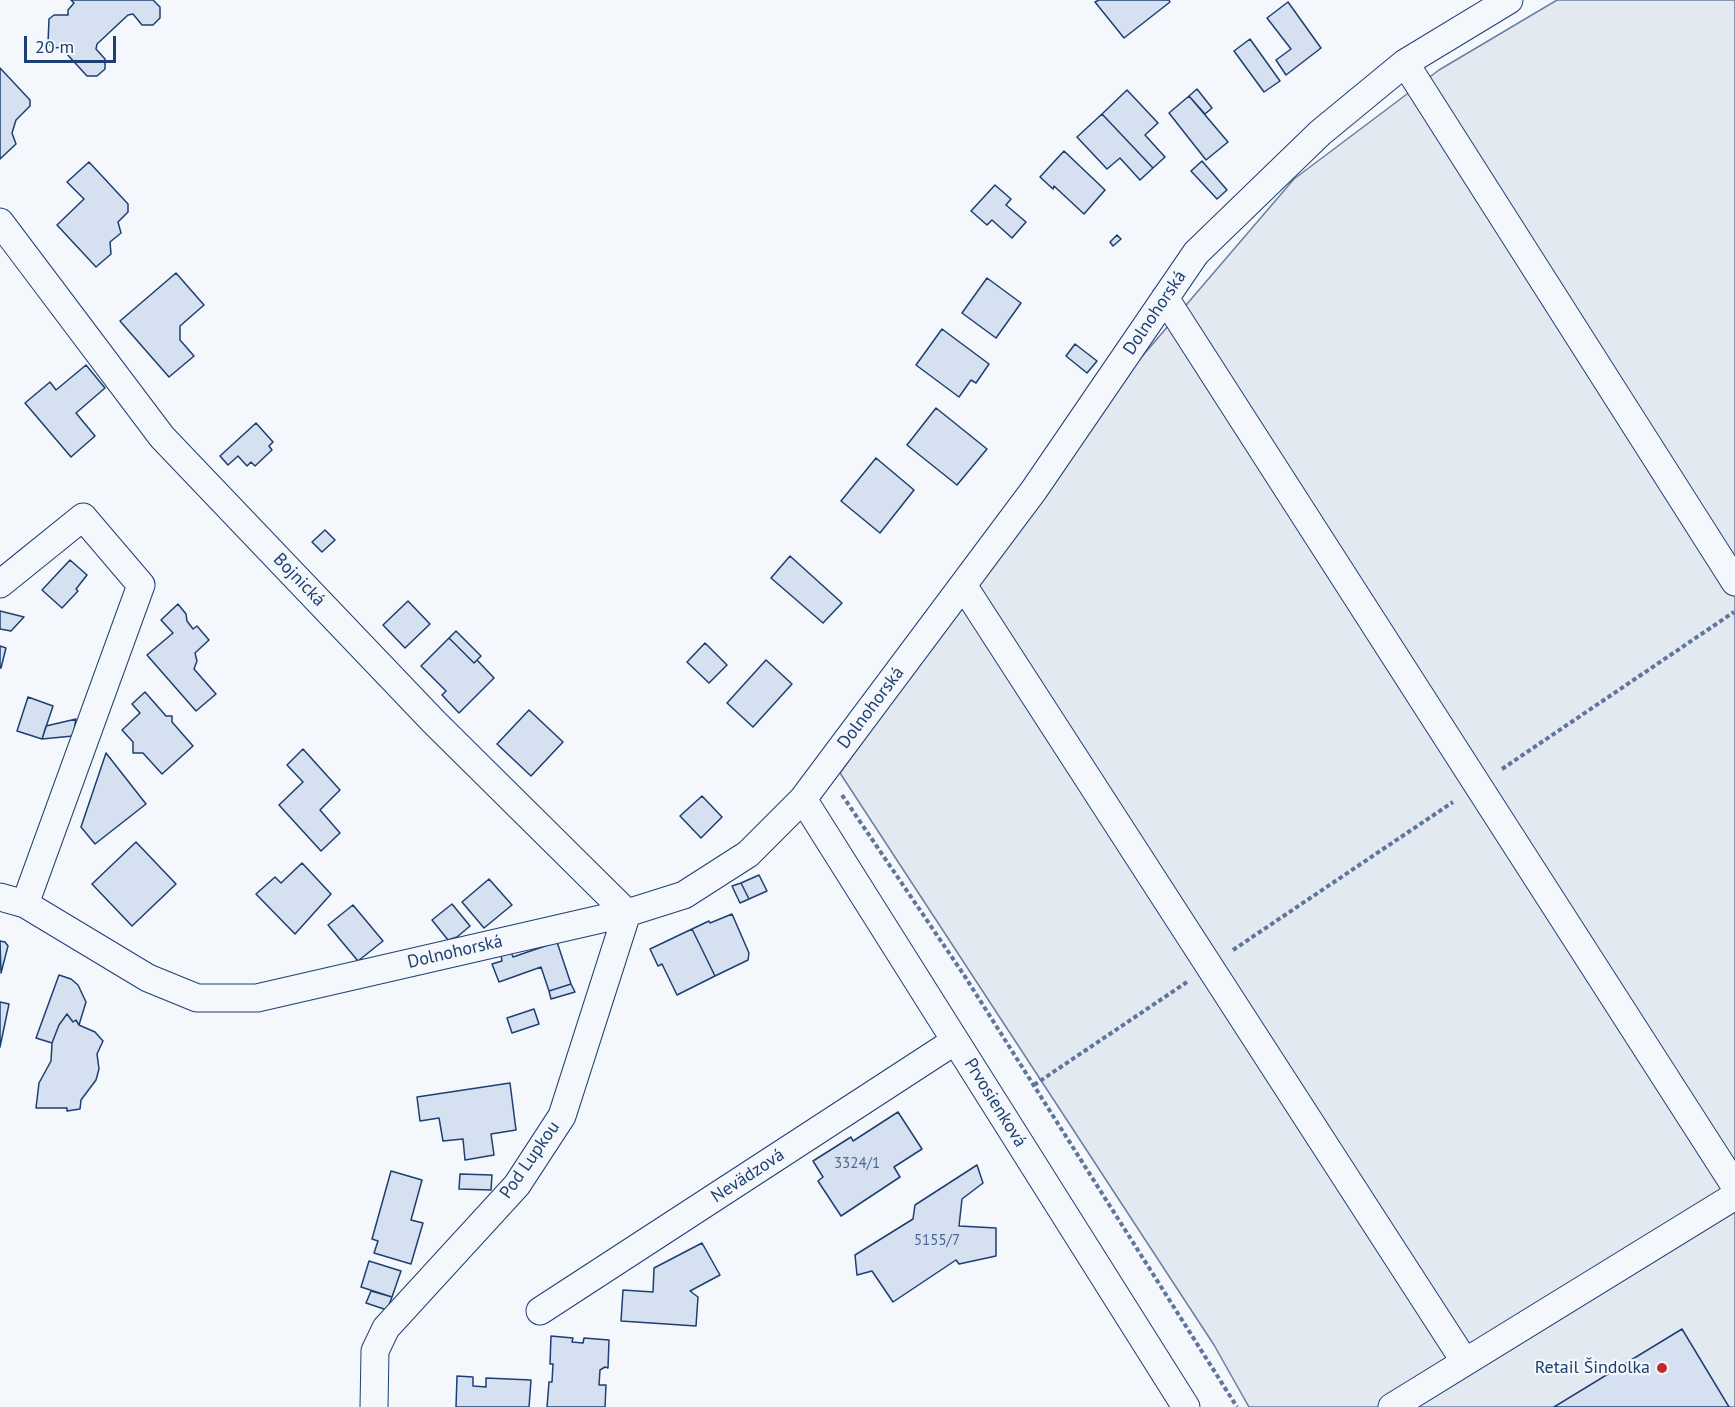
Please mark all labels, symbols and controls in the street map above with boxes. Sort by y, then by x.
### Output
scale bar [27,24,118,62]
text: 20 m [35,35,74,58]
street label: Dolnohorská [1119,267,1191,359]
street label: Bojnická [269,549,329,611]
street label: Dolnohorská [833,663,909,753]
street label: Dolnohorská [405,931,505,973]
street label: Prvosienková [959,1055,1031,1151]
street label: Pod Lupkou [495,1117,565,1203]
street label: Nevädzová [707,1144,789,1208]
house number: 3324/1 [834,1155,880,1173]
house number: 5155/7 [914,1232,960,1250]
place label: Retail Šindolka [1535,1357,1650,1379]
marker: Retail Šindolka [1655,1361,1669,1375]

